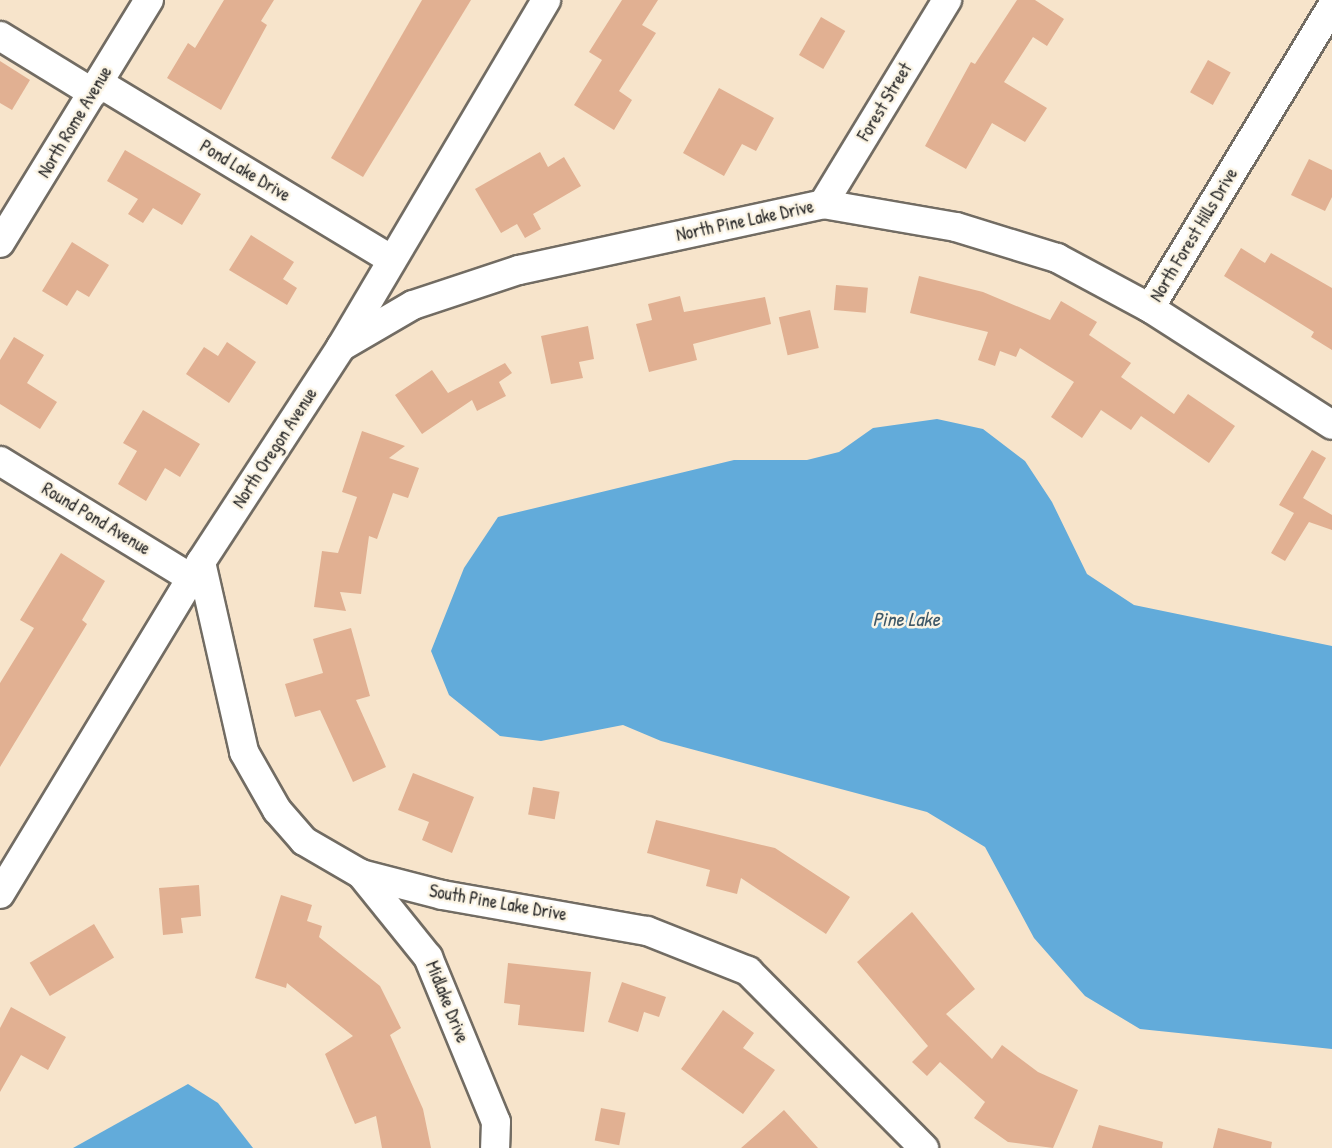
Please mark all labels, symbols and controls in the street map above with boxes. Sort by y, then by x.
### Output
street label: Forest Street [853,59,917,145]
street label: North Rome Avenue [33,62,117,182]
street label: Pond Lake Drive [196,136,294,206]
street label: North Forest Hills Drive [1146,164,1242,306]
street label: North Pine Lake Drive [674,196,816,246]
street label: North Oregon Avenue [228,384,322,512]
street label: Round Pond Avenue [38,478,154,560]
water label: Pine Lake [872,606,940,630]
street label: South Pine Lake Drive [428,880,568,926]
street label: Midlake Drive [421,958,473,1046]

